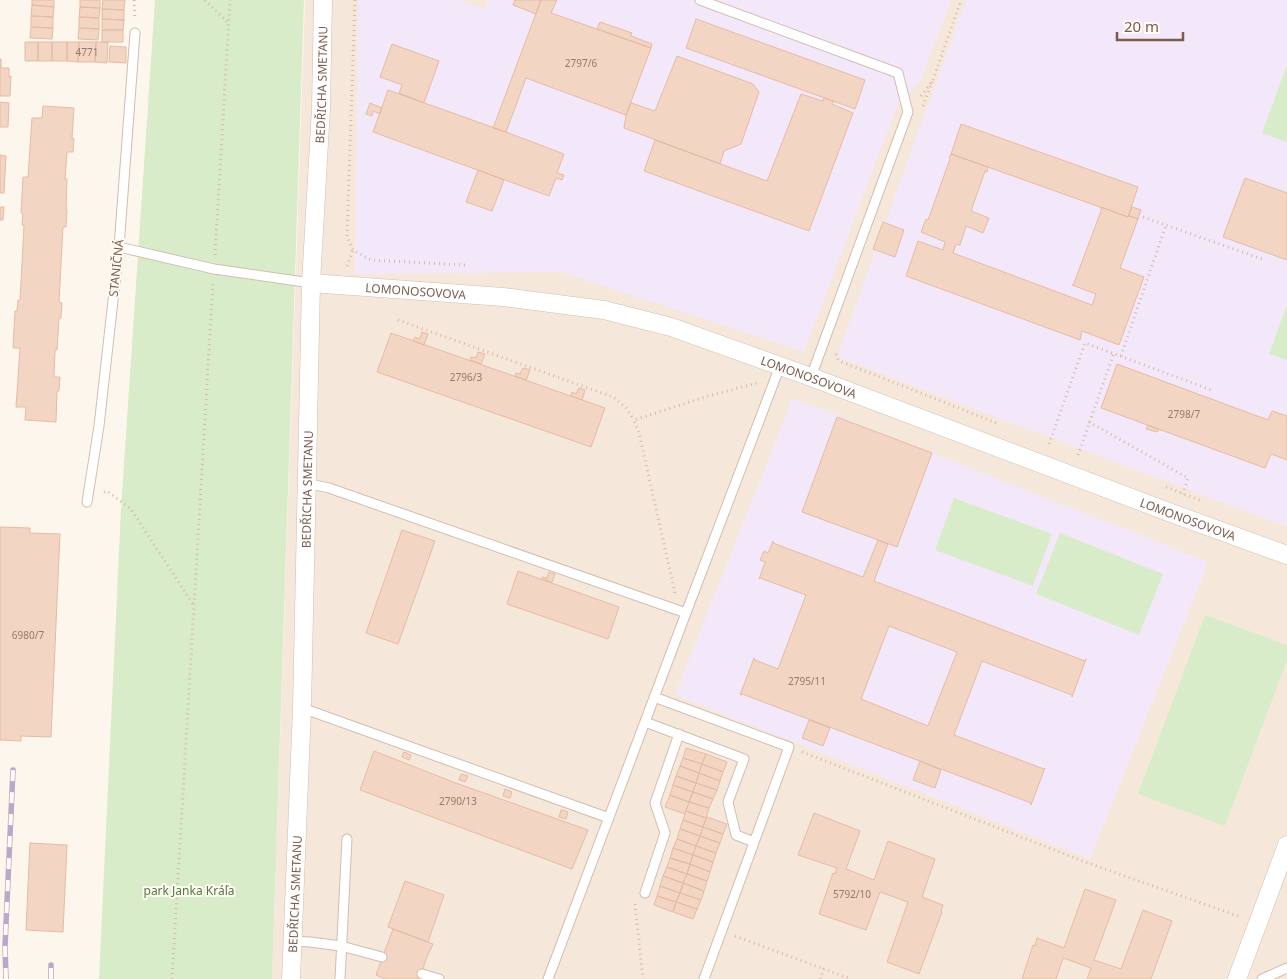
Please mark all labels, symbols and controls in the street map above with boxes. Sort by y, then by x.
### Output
scale bar [1117,10,1183,42]
text: 20 m [1124,16,1159,36]
street label: BEDŘICHA SMETANU [310,26,331,144]
house number: 4771 [76,45,98,59]
house number: 2797/6 [565,56,597,70]
street label: STANIČNÁ [105,238,128,298]
street label: LOMONOSOVOVA [365,278,467,303]
street label: LOMONOSOVOVA [759,351,859,402]
house number: 2796/3 [450,370,482,384]
house number: 2798/7 [1168,407,1200,421]
street label: BEDŘICHA SMETANU [297,430,316,548]
street label: LOMONOSOVOVA [1138,494,1239,544]
house number: 6980/7 [12,628,44,642]
house number: 2795/11 [788,674,826,688]
house number: 2790/13 [439,794,477,808]
street label: BEDŘICHA SMETANU [284,835,305,953]
park label: park Janka Kráľa [144,882,235,899]
house number: 5792/10 [833,887,871,901]

